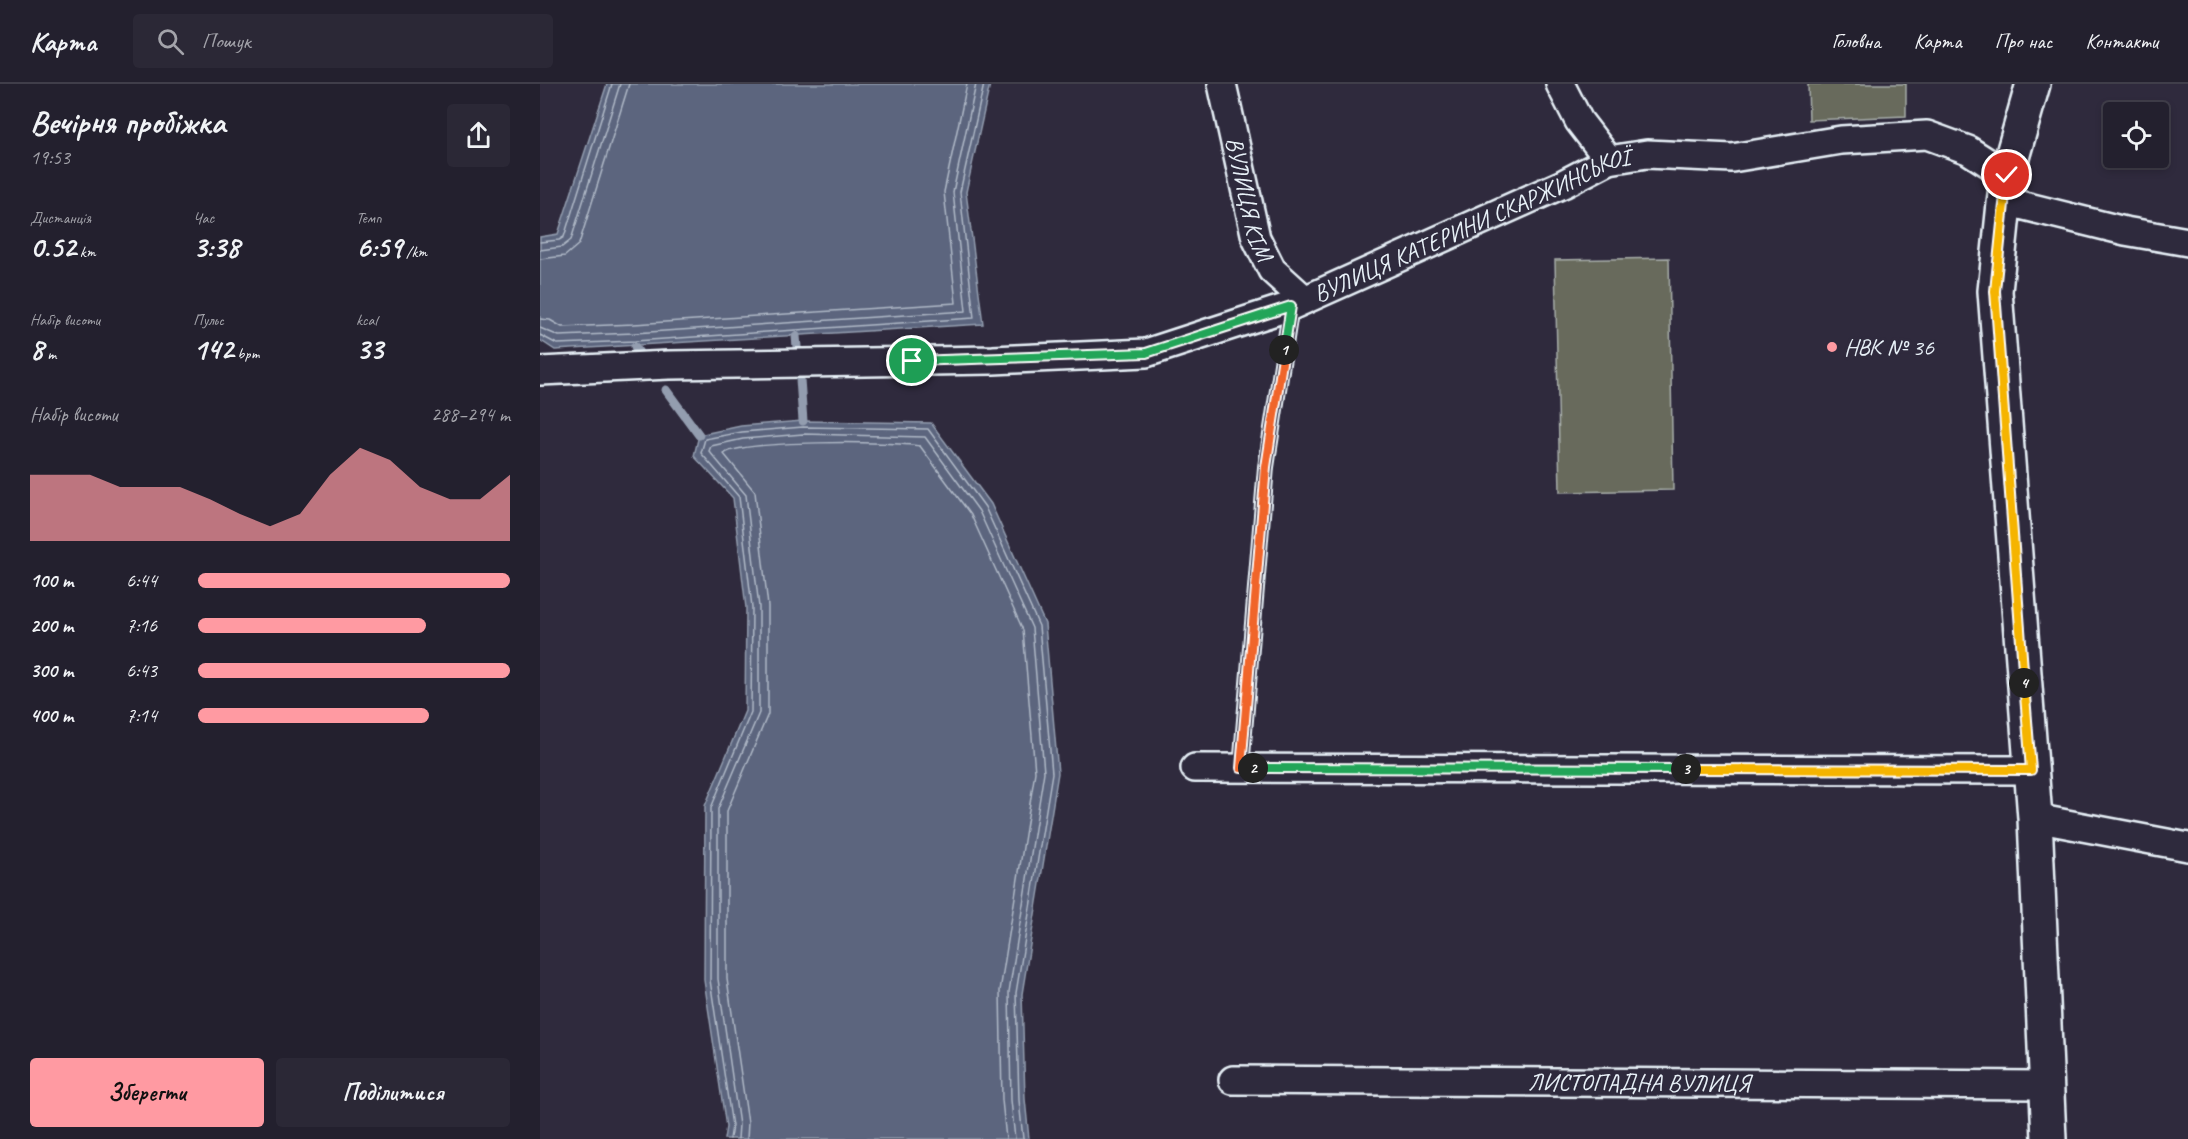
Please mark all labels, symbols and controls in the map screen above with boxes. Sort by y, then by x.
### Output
search box [133,14,553,68]
text: Карта [30,24,97,59]
icon: search [154,25,187,58]
text: Пошук [202,27,251,55]
text: Головна [1832,28,1881,54]
text: Карта [1914,28,1962,54]
text: Про нас [1995,28,2052,54]
text: Контакти [2085,28,2158,54]
text: Вечірня пробіжка [30,101,225,143]
map controls [2103,102,2169,168]
button: locate [2103,102,2169,168]
button: share [447,104,510,167]
street label: ВУЛИЦЯ КІМ [1219,134,1281,268]
street label: ВУЛИЦЯ КАТЕРИНИ СКАРЖИНСЬКОЇ [1309,141,1637,309]
text: 19:53 [30,145,70,170]
pin [1981,149,2032,200]
icon: check [1990,158,2023,191]
text: Дистанція [30,208,91,228]
text: Час [193,208,214,228]
text: Темп [356,208,382,228]
text: 0.52 [30,228,76,266]
text: 3:38 [193,228,239,266]
text: 6:59 [356,228,402,266]
text: km [76,242,95,262]
text: /km [402,242,427,262]
text: Набір висоти [30,310,100,330]
text: Пульс [193,310,224,330]
text: kcal [356,310,377,330]
text: 8 [30,330,44,368]
text: 142 [193,330,234,368]
text: 33 [356,330,383,368]
place label: НВК № 36 [1844,332,1935,362]
pin [886,335,937,386]
pin: 1 [1269,335,1299,365]
text: 1 [1280,340,1288,360]
marker: НВК № 36 [1825,340,1839,354]
text: m [44,344,56,364]
text: bpm [234,344,259,364]
icon: arrive [895,344,928,377]
text: Набір висоти [30,402,117,427]
text: 288–294 m [431,402,510,427]
text: 100 m [30,568,73,593]
text: 6:44 [126,568,157,593]
text: 200 m [30,613,73,638]
text: 7:16 [126,613,157,638]
text: 300 m [30,658,73,683]
text: 6:43 [126,658,157,683]
pin: 4 [2009,668,2039,698]
text: 4 [2020,673,2028,693]
text: 400 m [30,703,73,728]
text: 7:14 [126,703,157,728]
pin: 2 [1238,753,1268,783]
pin: 3 [1671,754,1701,784]
text: 2 [1249,758,1257,778]
text: 3 [1682,759,1690,779]
button: Зберегти [30,1058,264,1127]
button: Поділитися [276,1058,510,1127]
street label: ЛИСТОПАДНА ВУЛИЦЯ [1528,1067,1754,1098]

